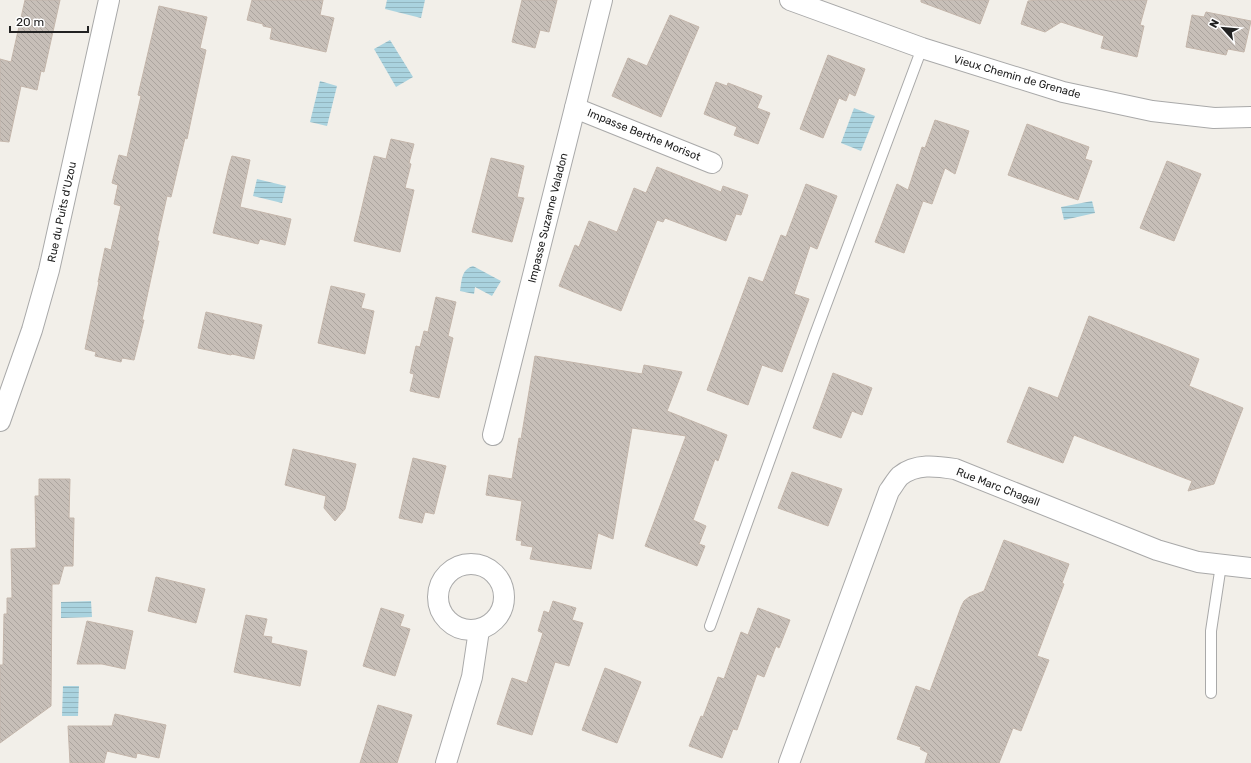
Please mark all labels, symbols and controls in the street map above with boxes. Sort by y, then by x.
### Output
scale bar [10,8,88,34]
north arrow [1203,8,1243,48]
text: 20 m [16,15,44,29]
text: N [1207,17,1222,30]
street label: Vieux Chemin de Grenade [952,53,1082,101]
street label: Impasse Berthe Morisot [585,106,703,164]
street label: Impasse Suzanne Valadon [526,152,570,284]
street label: Rue du Puits d'Uzou [45,160,79,264]
street label: Rue Marc Chagall [954,465,1042,509]

